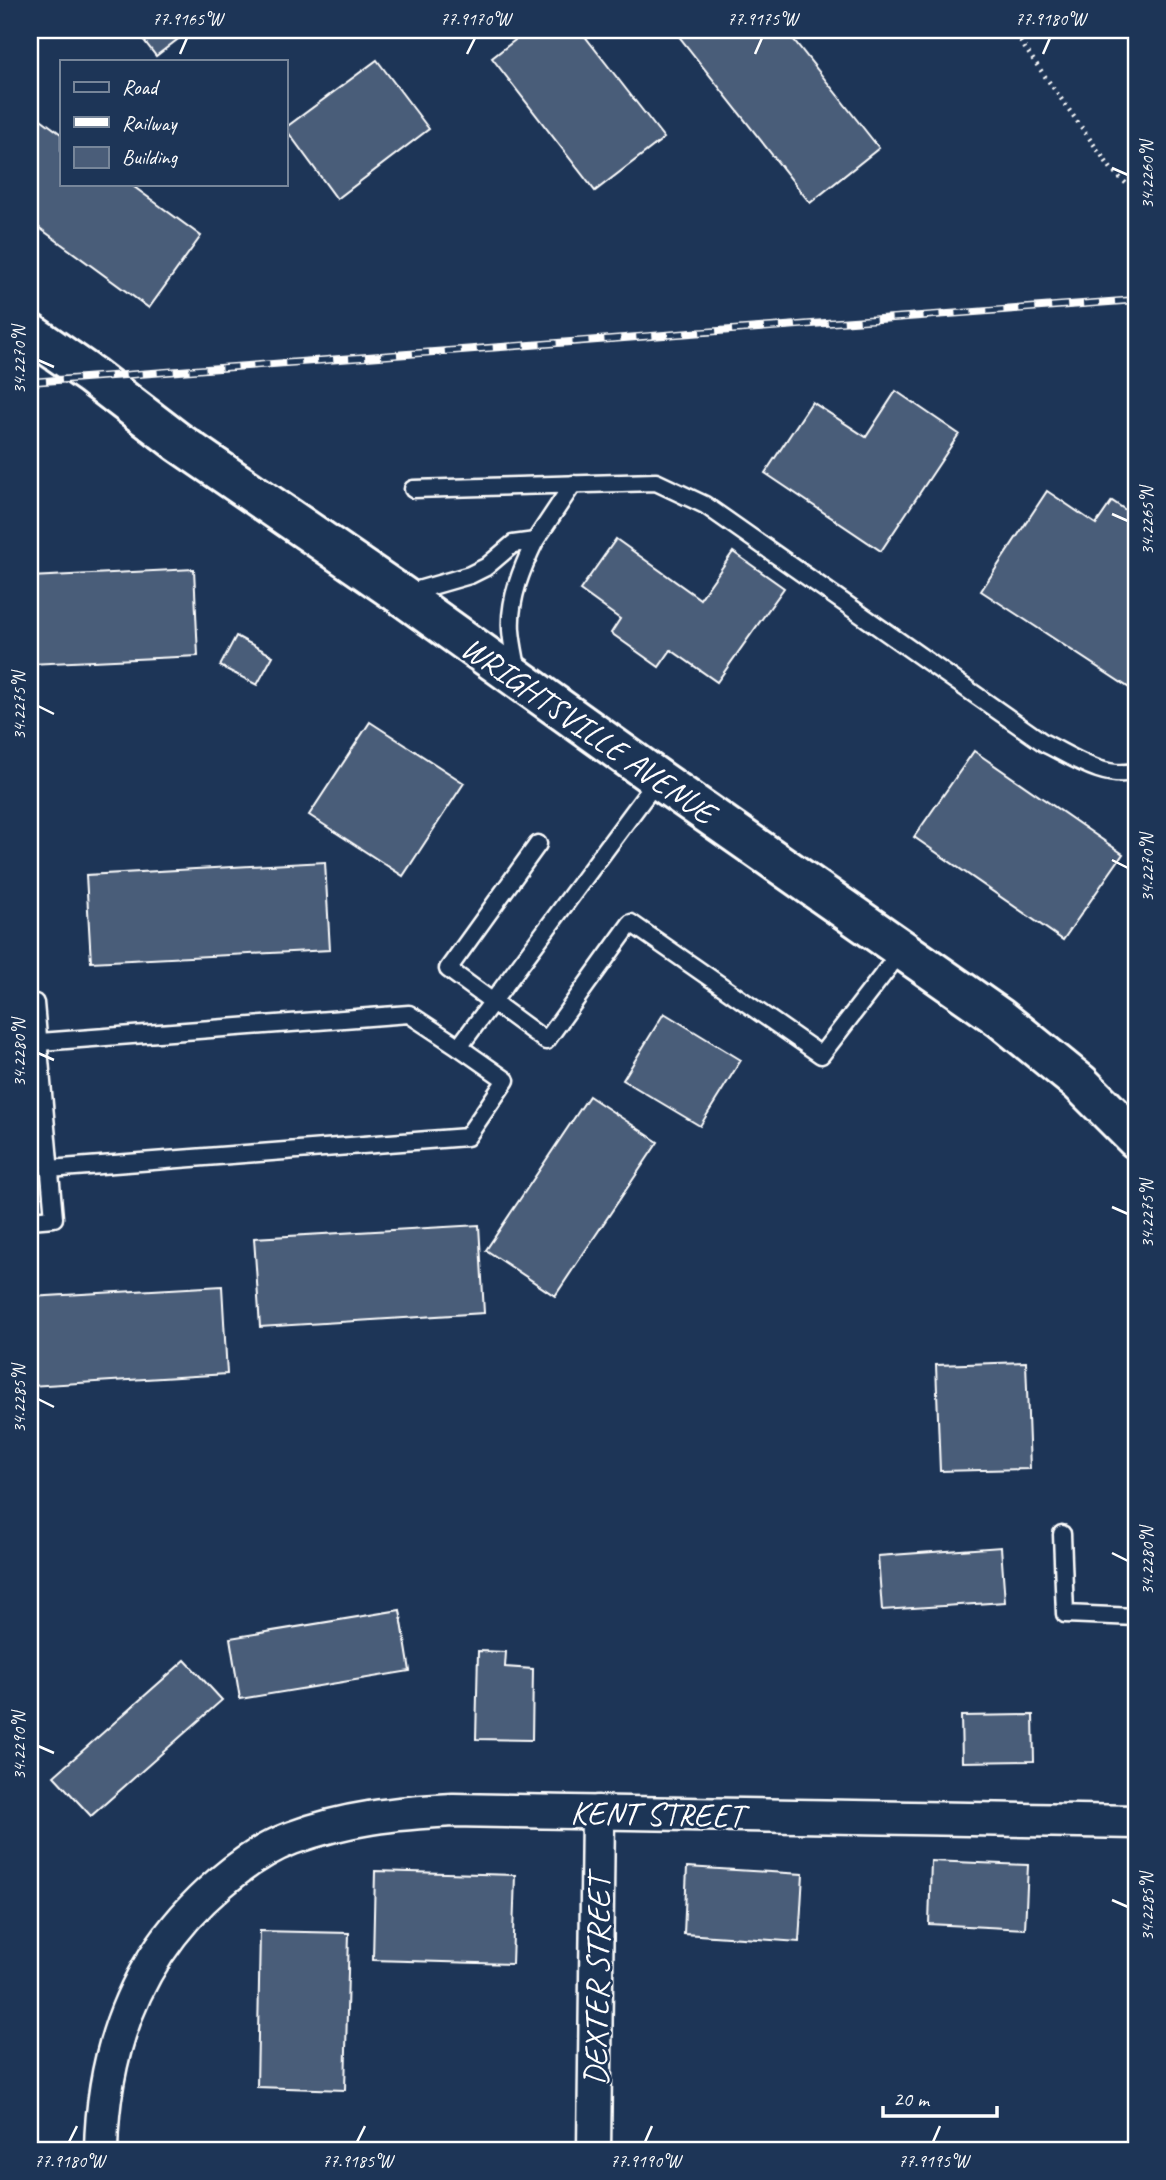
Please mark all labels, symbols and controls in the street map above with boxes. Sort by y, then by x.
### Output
text: 77.9165°W [152,8,225,30]
text: 77.9170°W [440,8,513,30]
text: 77.9175°W [727,8,800,30]
text: 77.9180°W [1015,8,1088,30]
legend [60,60,287,186]
text: Road [122,74,161,100]
text: Railway [122,110,178,136]
text: 34.2260°N [1136,138,1158,209]
text: Building [122,144,179,170]
text: 34.2270°N [8,323,30,394]
text: 34.2265°N [1136,484,1158,555]
street label: WRIGHTSVILLE AVENUE [453,626,727,836]
text: 34.2275°N [8,669,30,740]
text: 34.2270°N [1136,831,1158,902]
text: 34.2280°N [8,1016,30,1087]
text: 34.2275°N [1136,1177,1158,1248]
text: 34.2285°N [8,1362,30,1433]
text: 34.2280°N [1136,1524,1158,1595]
text: 34.2290°N [8,1709,30,1780]
street label: KENT STREET [570,1791,751,1837]
street label: DEXTER STREET [574,1868,620,2086]
text: 34.2285°N [1136,1870,1158,1941]
scale bar [883,2075,996,2119]
text: 20 m [893,2086,931,2112]
text: 77.9180°W [34,2150,107,2172]
text: 77.9185°W [322,2150,395,2172]
text: 77.9190°W [610,2150,683,2172]
text: 77.9195°W [898,2150,971,2172]

